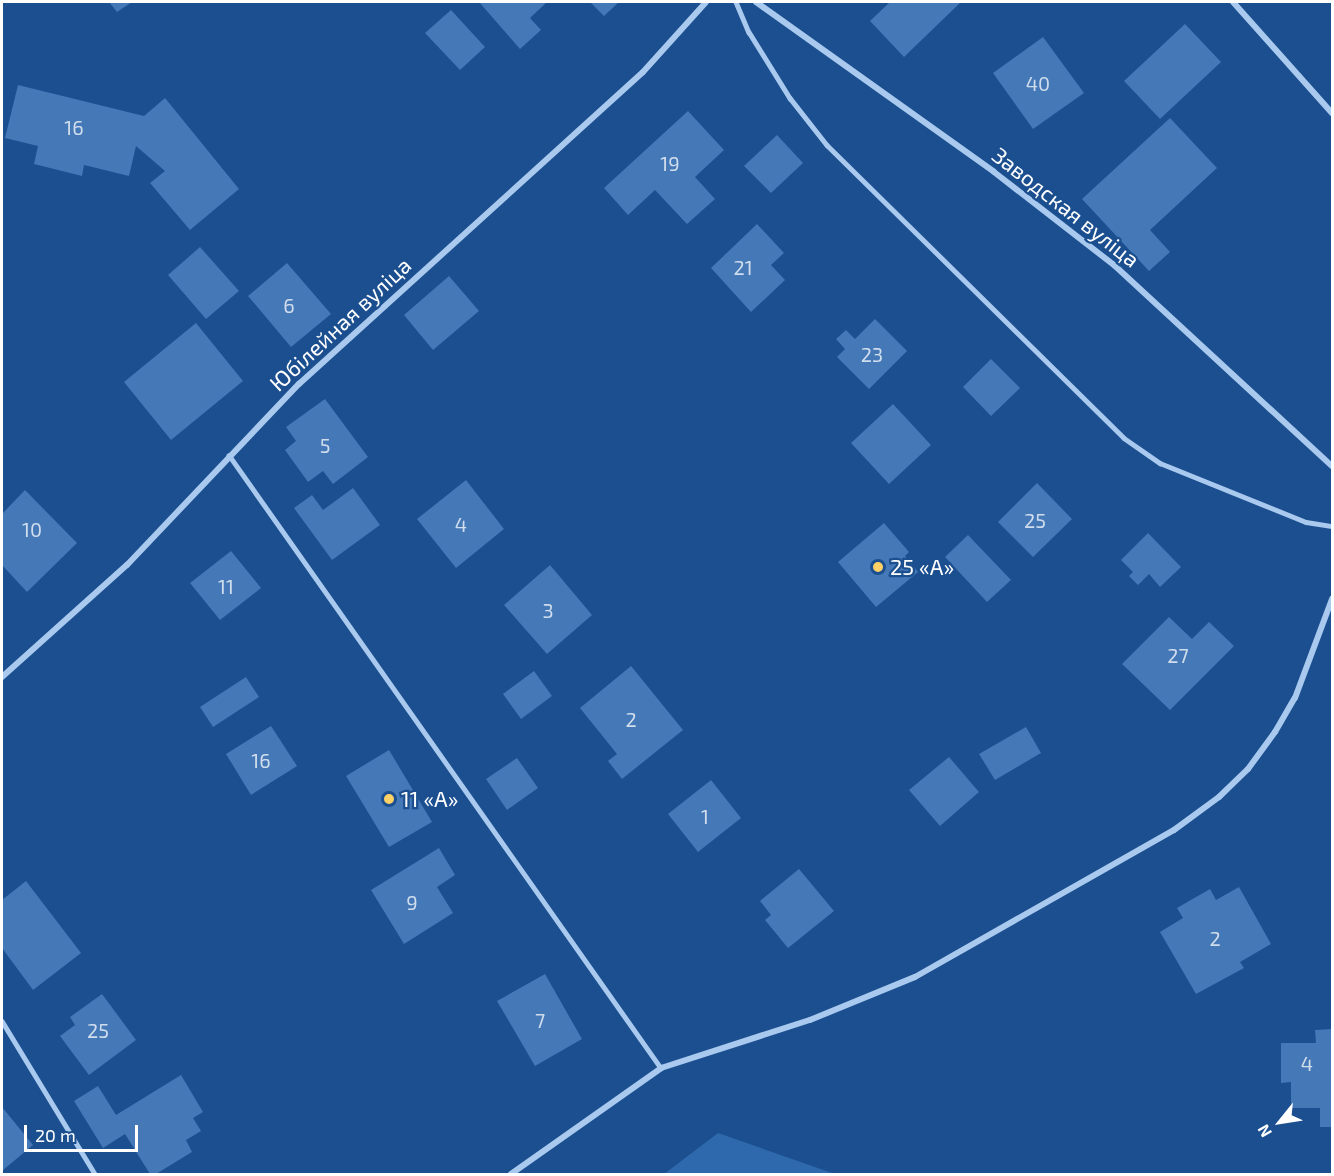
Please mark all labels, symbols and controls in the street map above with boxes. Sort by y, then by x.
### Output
house number: 40 [1026,71,1050,95]
house number: 16 [64,115,84,139]
street label: Заводская вуліца [987,141,1145,273]
house number: 19 [660,151,680,175]
street label: Юбілейная вуліца [264,252,416,396]
house number: 21 [733,255,753,279]
house number: 6 [283,293,295,317]
house number: 23 [861,342,883,366]
house number: 5 [320,433,330,457]
house number: 25 [1024,508,1046,532]
house number: 4 [455,512,467,536]
house number: 10 [22,517,42,541]
place label: 25 «А» [890,554,954,580]
marker: 25 «А» [871,560,885,574]
house number: 11 [218,574,234,598]
house number: 3 [542,598,554,622]
house number: 27 [1167,643,1189,667]
house number: 2 [625,707,637,731]
house number: 16 [251,748,271,772]
place label: 11 «А» [401,786,458,812]
marker: 11 «А» [382,792,396,806]
house number: 1 [701,804,709,828]
house number: 9 [406,890,418,914]
house number: 2 [1209,926,1221,950]
house number: 7 [535,1008,545,1032]
house number: 25 [87,1018,109,1042]
house number: 4 [1301,1051,1313,1075]
north arrow [1250,1092,1310,1152]
scale bar [27,1113,141,1151]
text: N [1253,1121,1275,1141]
text: 20 m [35,1124,76,1146]

